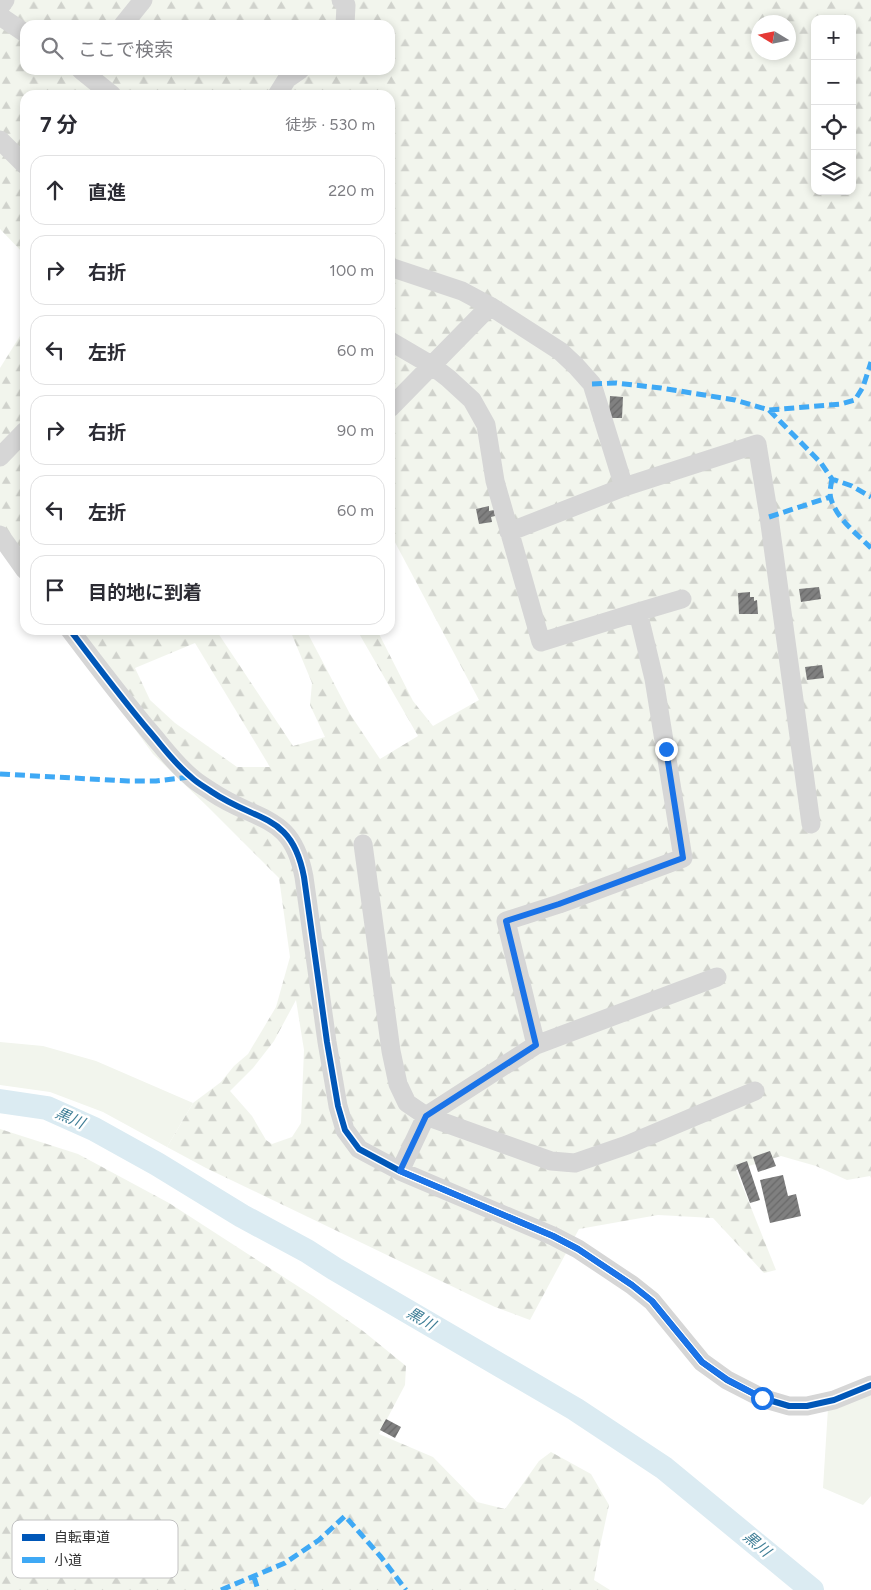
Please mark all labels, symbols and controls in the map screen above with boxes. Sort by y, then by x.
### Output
north arrow [751,15,796,60]
map controls [811,15,856,195]
button: + [811,15,856,60]
search box [20,20,395,75]
icon: search [38,34,66,62]
text: ここで検索 [78,38,173,61]
button: − [811,60,856,105]
button: locate [811,105,856,150]
text: 7 分 [40,112,78,137]
text: 徒歩 · 530 m [285,115,375,134]
button: layers [811,150,856,195]
icon: ahead [41,176,69,204]
text: 直進 [88,181,126,204]
text: 220 m [328,181,374,200]
icon: right [41,256,69,284]
text: 右折 [88,261,126,284]
text: 100 m [329,261,374,280]
icon: left [41,336,69,364]
text: 左折 [88,341,126,364]
text: 60 m [337,341,374,360]
icon: right [41,416,69,444]
text: 右折 [88,421,126,444]
text: 90 m [337,421,374,440]
icon: left [41,496,69,524]
text: 左折 [88,501,126,524]
text: 60 m [337,501,374,520]
icon: arrive [41,576,69,604]
text: 目的地に到着 [88,581,202,604]
route end [655,738,678,761]
water label: 黒川 [53,1104,89,1133]
water label: 黒川 [404,1304,440,1335]
route start [751,1387,774,1410]
legend [12,1520,178,1578]
water label: 黒川 [740,1527,776,1562]
text: 自転車道 [54,1529,110,1546]
text: 小道 [54,1552,82,1569]

